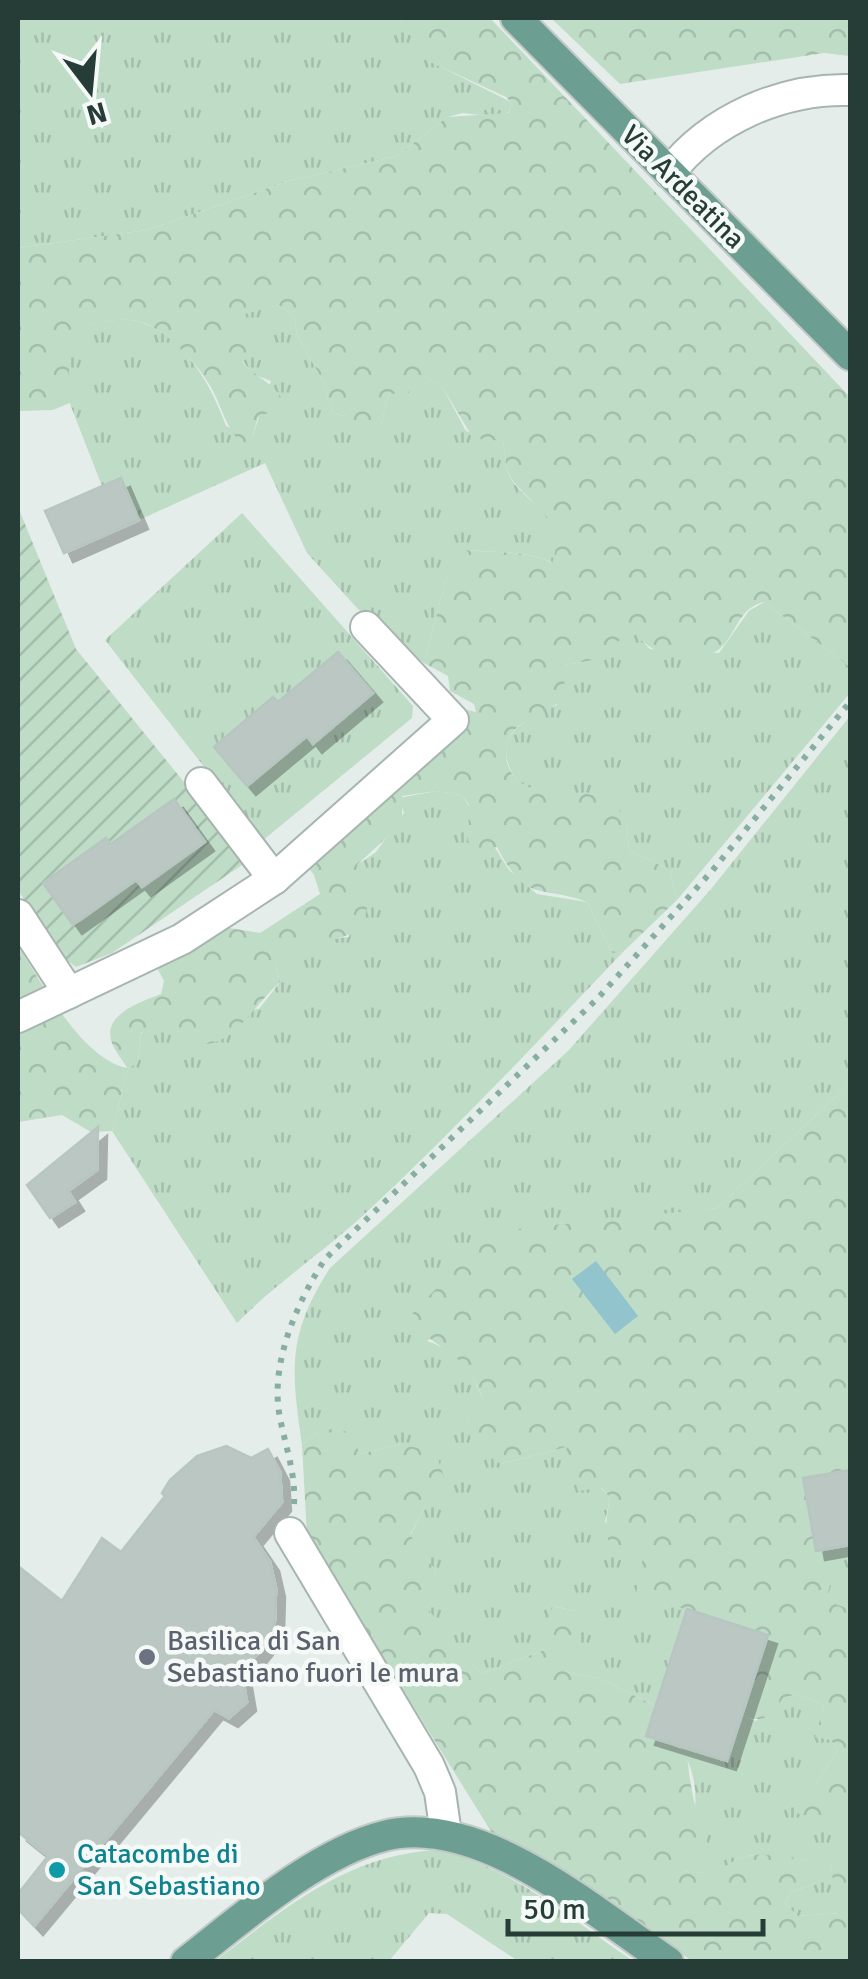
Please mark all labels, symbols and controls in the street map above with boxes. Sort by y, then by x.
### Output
north arrow [40,40,140,140]
text: N [83,94,111,132]
street label: Via Ardeatina [614,118,752,256]
place label: Basilica di San Sebastiano fuori le mura [167,1624,459,1690]
marker: Basilica di San Sebastiano fuori le mura [136,1646,158,1668]
place label: Catacombe di San Sebastiano [77,1837,261,1903]
marker: Catacombe di San Sebastiano [46,1859,68,1881]
scale bar [508,1874,763,1936]
text: 50 m [523,1891,586,1928]

